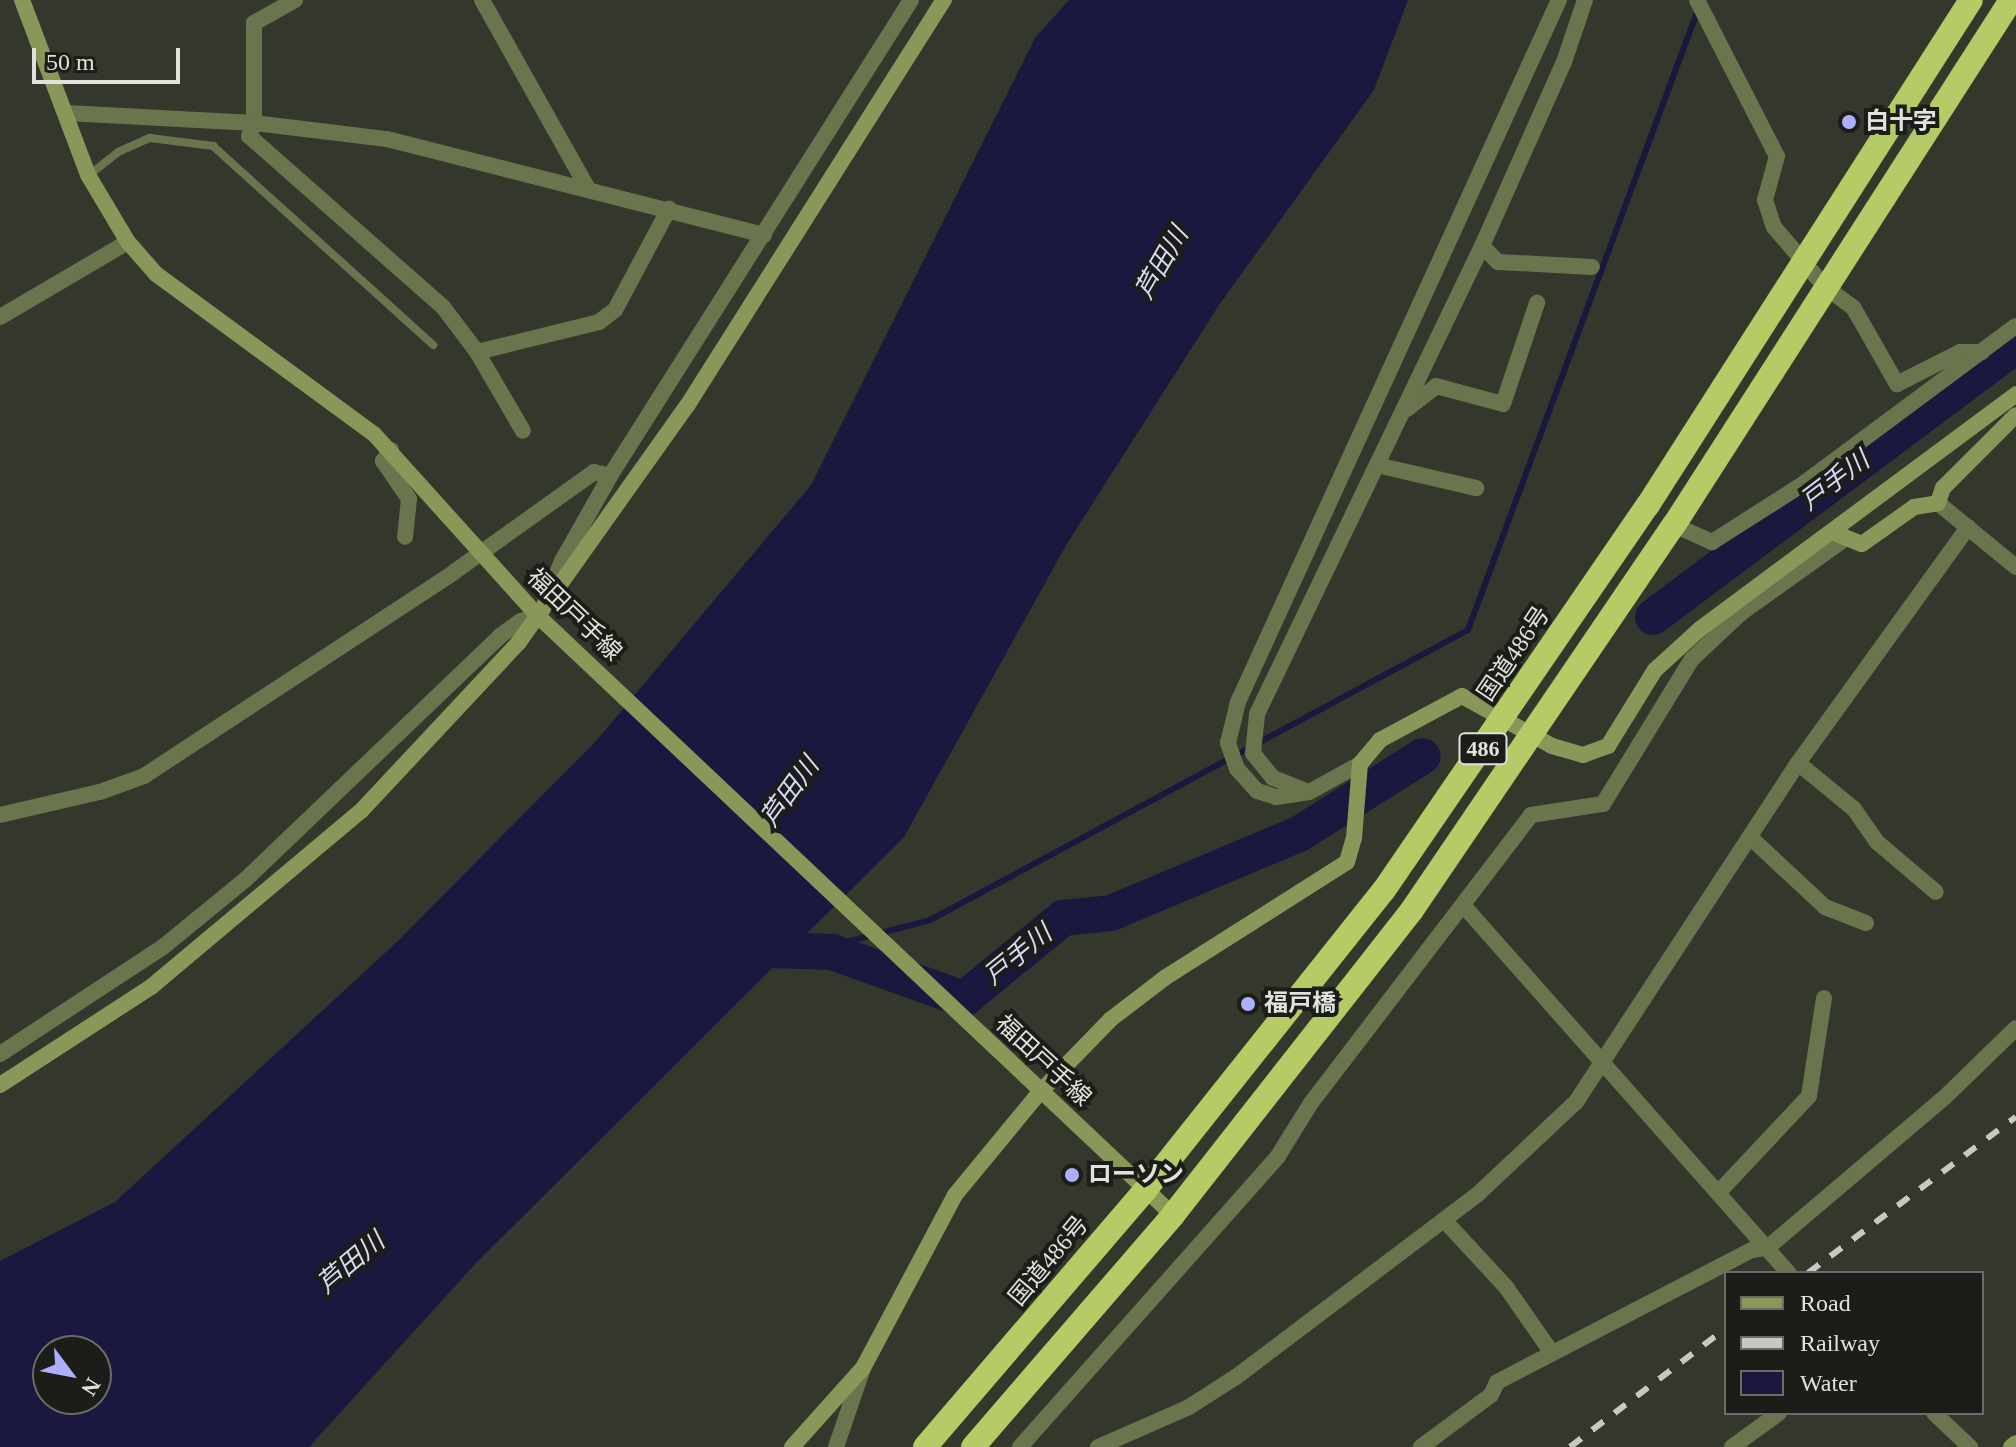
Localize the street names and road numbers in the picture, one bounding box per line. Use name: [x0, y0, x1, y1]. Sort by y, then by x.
street label: 福田戸手線: [521, 563, 627, 667]
street label: 国道486号: [1472, 601, 1556, 707]
road number: 486: [1457, 731, 1509, 767]
street label: 福田戸手線: [989, 1010, 1097, 1112]
street label: 国道486号: [1003, 1210, 1095, 1312]

